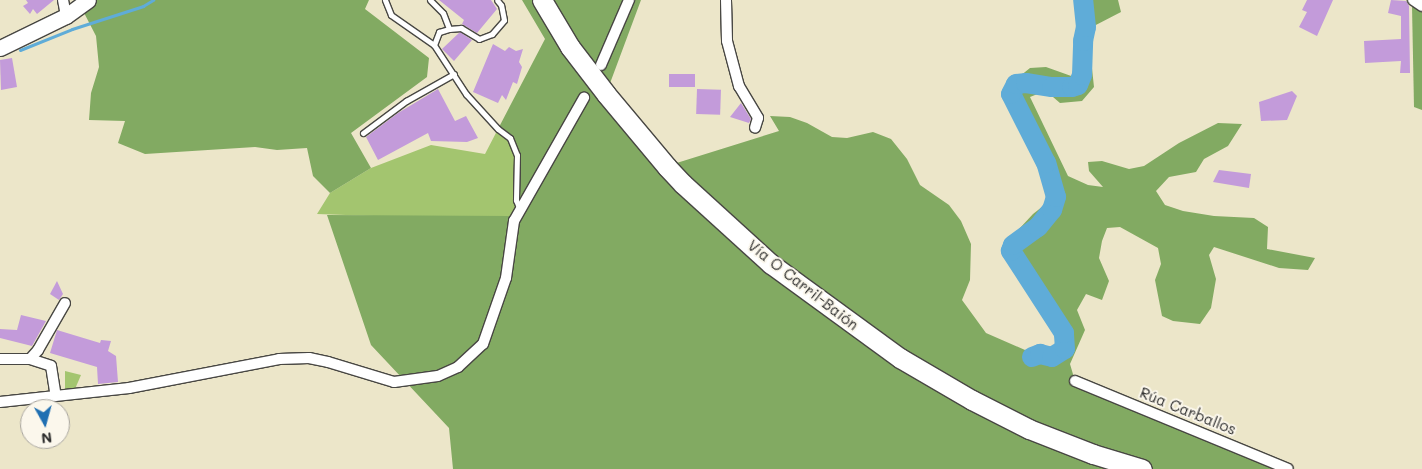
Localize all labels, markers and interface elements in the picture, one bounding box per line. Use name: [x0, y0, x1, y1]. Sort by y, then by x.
street label: Vía O Carril-Baión: [744, 236, 862, 334]
street label: Rúa Carballos: [1137, 384, 1239, 438]
north arrow: [20, 399, 70, 449]
text: N: [40, 428, 53, 448]

